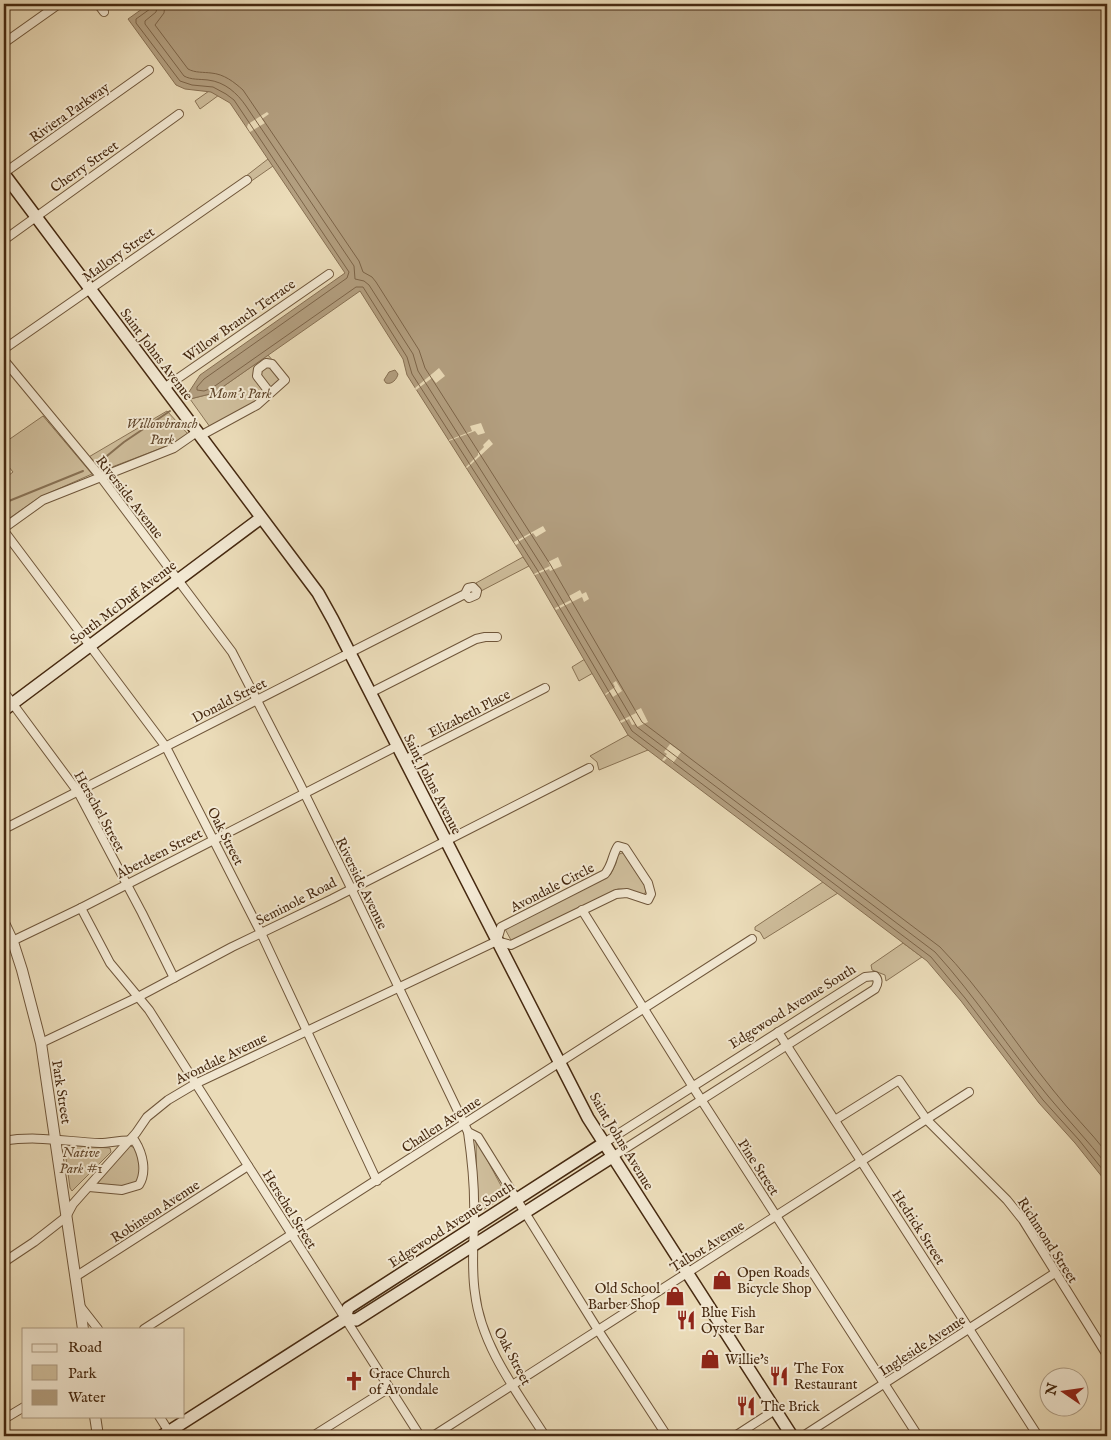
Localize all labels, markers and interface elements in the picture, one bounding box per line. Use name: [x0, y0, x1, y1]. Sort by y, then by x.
street label: Riviera Parkway: [26, 79, 113, 147]
street label: Cherry Street: [47, 137, 122, 197]
street label: Mallory Street: [79, 223, 158, 286]
street label: Willow Branch Terrace: [180, 275, 300, 366]
street label: Saint Johns Avenue: [116, 305, 197, 405]
park label: Mom's Park: [208, 385, 272, 403]
park label: Willowbranch Park: [126, 415, 198, 449]
street label: Riverside Avenue: [91, 453, 168, 543]
street label: South McDuff Avenue: [67, 556, 181, 649]
street label: Donald Street: [189, 674, 270, 727]
street label: Elizabeth Place: [426, 685, 514, 742]
street label: Saint Johns Avenue: [399, 731, 466, 838]
street label: Herschel Street: [69, 768, 129, 855]
street label: Oak Street: [203, 804, 248, 869]
street label: Aberdeen Street: [113, 824, 206, 884]
street label: Riverside Avenue: [331, 834, 391, 933]
street label: Avondale Circle: [506, 859, 598, 917]
street label: Seminole Road: [253, 874, 340, 930]
street label: Edgewood Avenue South: [726, 960, 860, 1053]
street label: Avondale Avenue: [172, 1029, 271, 1089]
street label: Park Street: [47, 1059, 75, 1126]
street label: Saint Johns Avenue: [585, 1089, 658, 1194]
street label: Challen Avenue: [399, 1092, 485, 1157]
street label: Pine Street: [733, 1136, 783, 1199]
park label: Native Park #1: [59, 1144, 103, 1178]
street label: Herschel Street: [258, 1167, 321, 1253]
street label: Robinson Avenue: [108, 1176, 204, 1247]
street label: Edgewood Avenue South: [385, 1177, 518, 1272]
street label: Hedrick Street: [887, 1187, 949, 1269]
street label: Richmond Street: [1013, 1194, 1082, 1287]
street label: Talbot Avenue: [667, 1216, 749, 1277]
place label: Open Roads Bicycle Shop: [737, 1264, 812, 1298]
shop icon: Open Roads Bicycle Shop: [711, 1269, 733, 1291]
place label: Old School Barber Shop: [588, 1280, 660, 1314]
shop icon: Old School Barber Shop: [664, 1285, 686, 1307]
place label: Blue Fish Oyster Bar: [701, 1304, 764, 1338]
restaurant icon: Blue Fish Oyster Bar: [675, 1309, 697, 1331]
street label: Ingleside Avenue: [876, 1311, 970, 1381]
street label: Oak Street: [489, 1324, 535, 1389]
legend: [22, 1328, 185, 1418]
text: Road: [68, 1338, 103, 1357]
shop icon: Willie's: [699, 1348, 721, 1370]
place label: Willie's: [725, 1351, 769, 1369]
place label: The Fox Restaurant: [794, 1360, 858, 1394]
text: Park: [68, 1364, 98, 1383]
place label: Grace Church of Avondale: [369, 1365, 451, 1399]
restaurant icon: The Fox Restaurant: [768, 1365, 790, 1387]
north arrow: [1038, 1368, 1088, 1418]
church icon: Grace Church of Avondale: [343, 1370, 365, 1392]
text: N: [1042, 1381, 1062, 1398]
text: Water: [68, 1388, 106, 1407]
restaurant icon: The Brick: [735, 1395, 757, 1417]
place label: The Brick: [761, 1398, 820, 1416]

